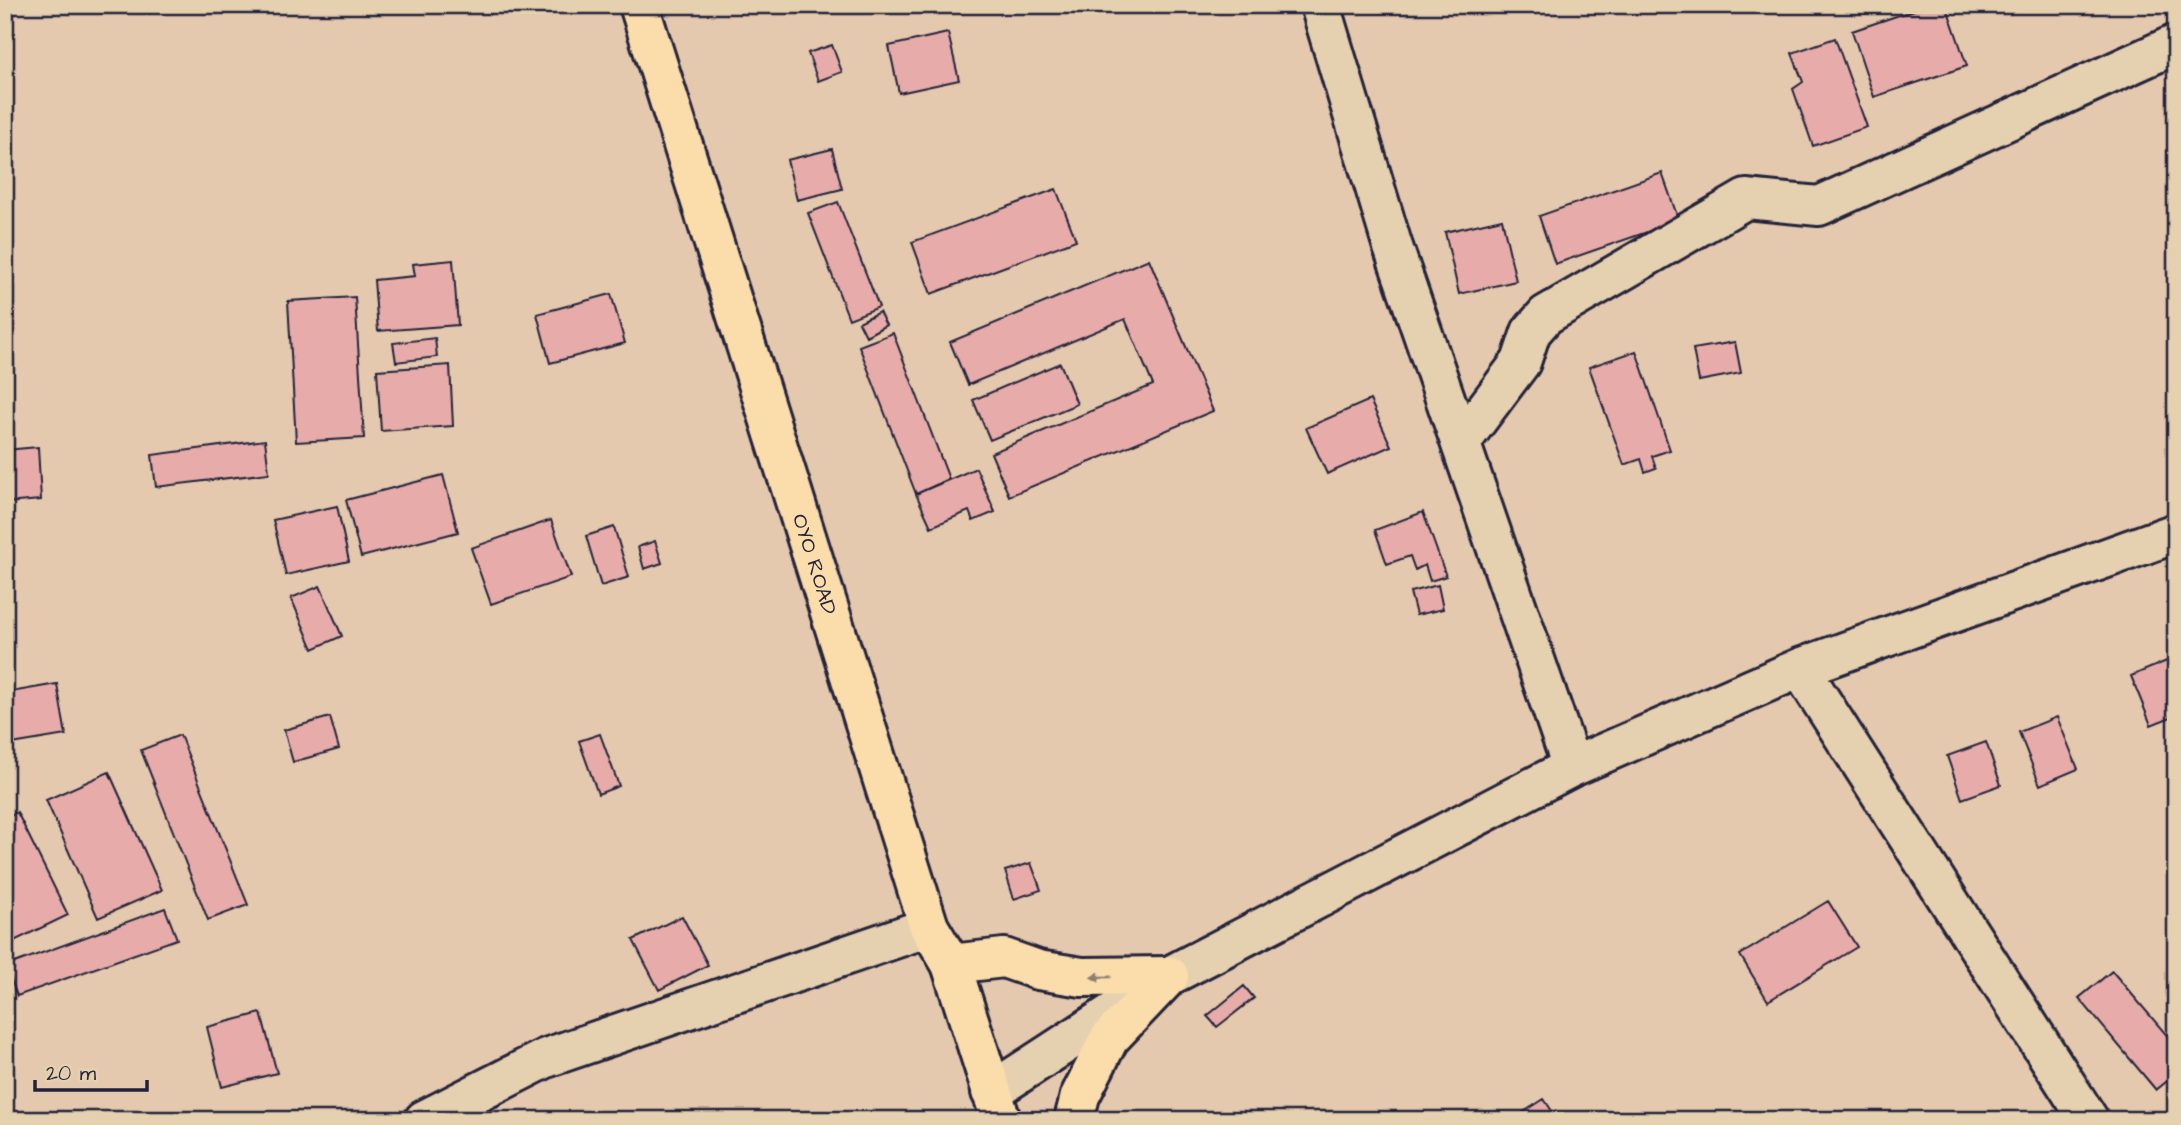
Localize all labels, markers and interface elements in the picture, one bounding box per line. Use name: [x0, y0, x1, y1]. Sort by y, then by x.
street label: OYO ROAD: [785, 510, 844, 618]
one-way arrow: [1089, 971, 1111, 983]
scale bar: [35, 1048, 147, 1092]
text: 20 m: [46, 1059, 97, 1088]

